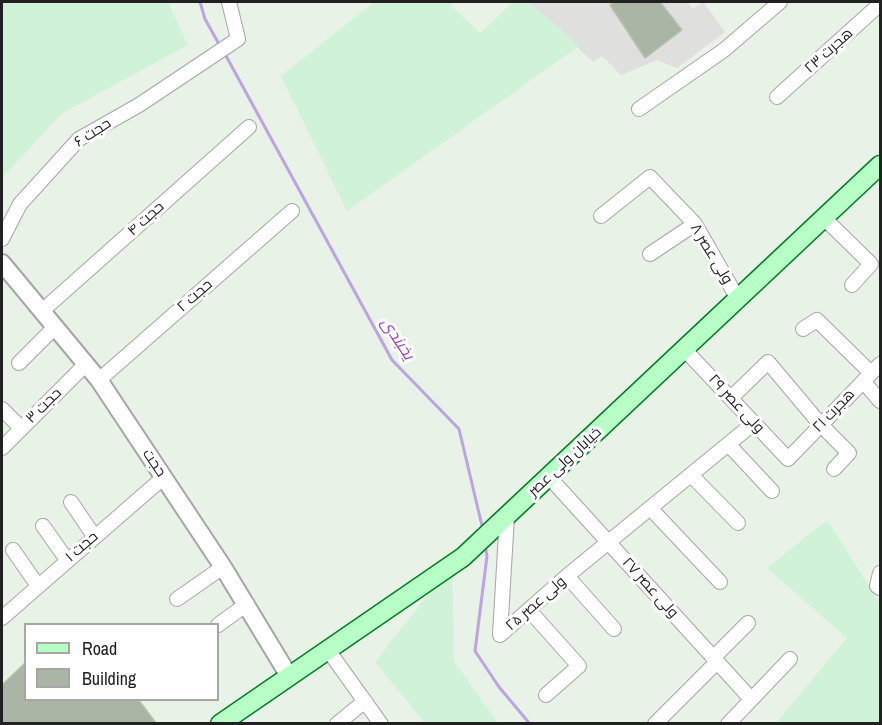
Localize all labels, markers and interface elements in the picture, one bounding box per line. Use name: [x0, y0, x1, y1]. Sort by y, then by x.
street label: هجرت ۲۳: [801, 25, 857, 77]
street label: حجت ۶: [71, 115, 115, 151]
street label: حجت ۴: [124, 198, 168, 240]
street label: ولی عصر ۸: [686, 220, 736, 288]
street label: حجت ۲: [174, 276, 216, 316]
water label: یخبندی: [376, 314, 418, 364]
street label: ولی عصر ۲۹: [704, 371, 768, 437]
street label: حجت ۳: [22, 384, 66, 428]
street label: هجرت ۲۱: [809, 386, 859, 436]
street label: خیابان ولی عصر: [525, 423, 605, 501]
street label: حجت: [138, 446, 170, 480]
street label: حجت ۱: [62, 528, 102, 566]
street label: ولی عصر ۲۷: [618, 554, 682, 622]
street label: ولی عصر ۲۵: [502, 573, 570, 635]
legend: [24, 623, 219, 701]
text: Road: [82, 636, 117, 661]
text: Building: [82, 666, 136, 691]

